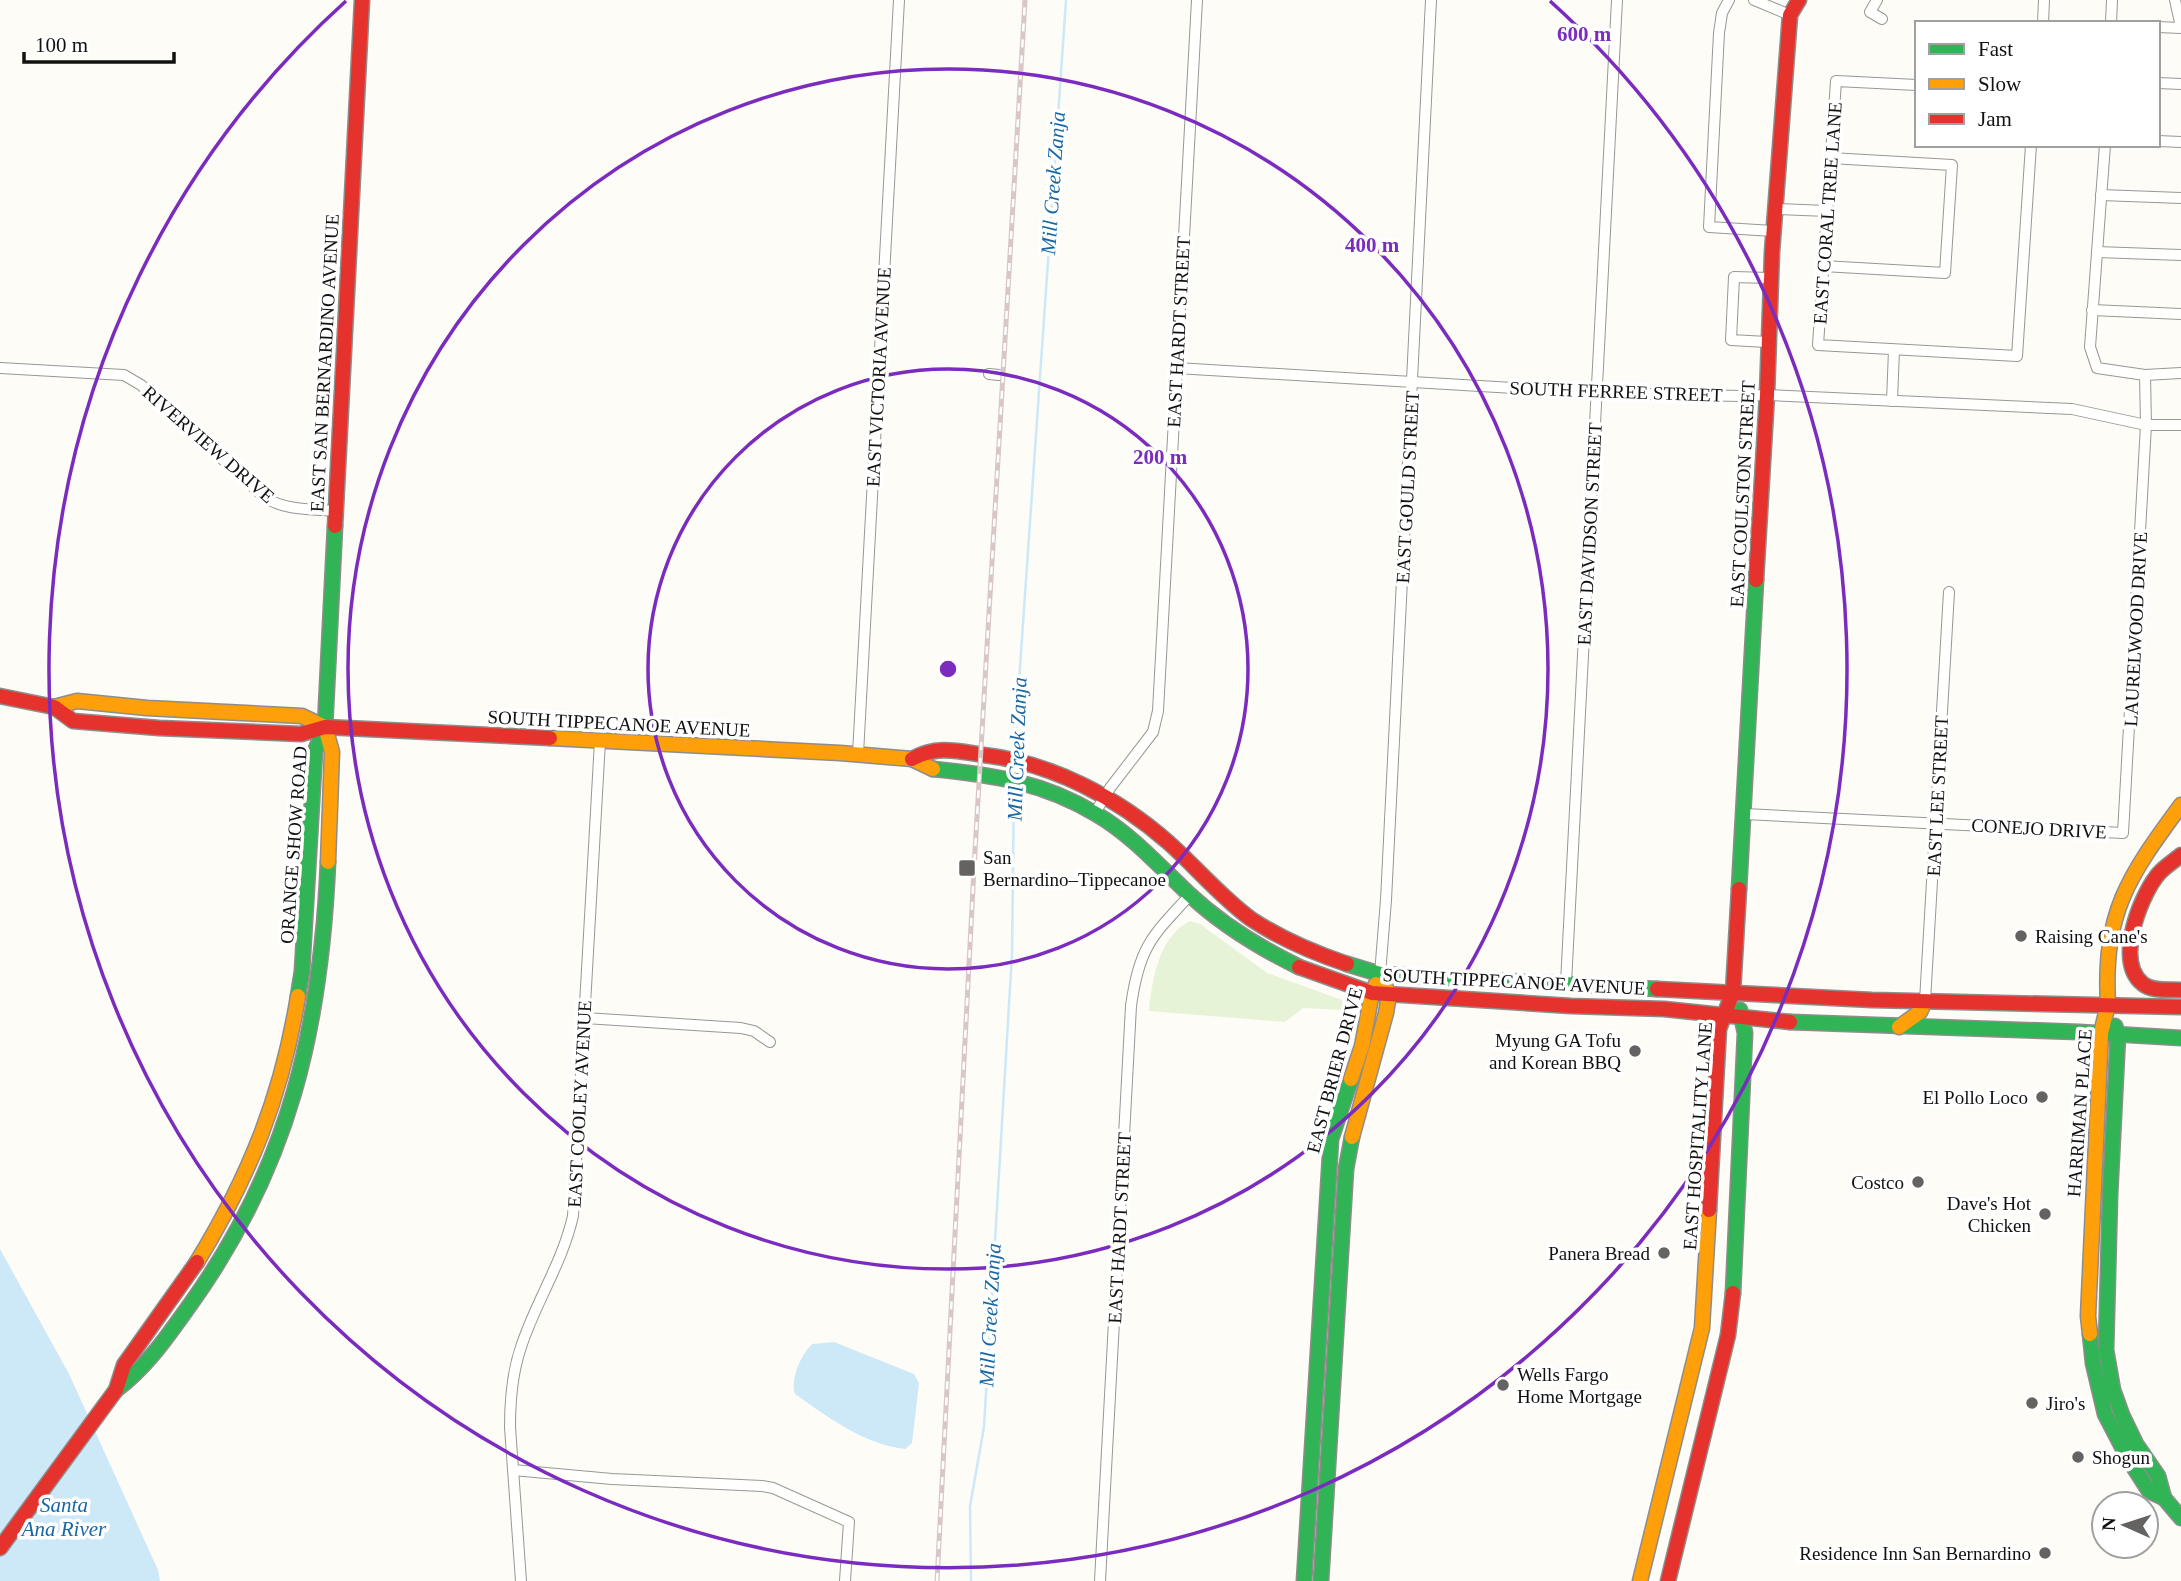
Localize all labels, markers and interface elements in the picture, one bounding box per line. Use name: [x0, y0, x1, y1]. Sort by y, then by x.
scale bar: [24, 21, 175, 65]
legend: [1915, 21, 2160, 147]
text: 600 m: [1557, 22, 1612, 46]
text: 100 m: [35, 33, 88, 57]
text: Fast: [1978, 37, 2013, 61]
text: Slow: [1978, 72, 2022, 96]
street label: EAST CORAL TREE LANE: [1809, 101, 1846, 325]
text: Jam: [1978, 107, 2012, 131]
water label: Mill Creek Zanja: [1036, 110, 1070, 257]
street label: EAST SAN BERNARDINO AVENUE: [306, 213, 343, 513]
text: 400 m: [1345, 233, 1400, 257]
street label: EAST HARDT STREET: [1163, 236, 1194, 428]
street label: EAST VICTORIA AVENUE: [862, 266, 895, 488]
street label: SOUTH FERREE STREET: [1509, 377, 1723, 406]
street label: EAST COULSTON STREET: [1726, 380, 1759, 608]
street label: RIVERVIEW DRIVE: [139, 381, 279, 507]
street label: EAST GOULD STREET: [1392, 390, 1423, 584]
street label: EAST DAVIDSON STREET: [1573, 422, 1606, 646]
text: 200 m: [1133, 445, 1188, 469]
street label: LAURELWOOD DRIVE: [2120, 531, 2151, 727]
centre of rings: [936, 657, 960, 681]
water label: Mill Creek Zanja: [1002, 677, 1032, 822]
street label: SOUTH TIPPECANOE AVENUE: [487, 706, 751, 741]
street label: EAST LEE STREET: [1923, 715, 1952, 877]
street label: ORANGE SHOW ROAD: [276, 745, 311, 945]
street label: CONEJO DRIVE: [1971, 814, 2107, 843]
place label: San Bernardino–Tippecanoe: [983, 847, 1166, 890]
marker: San Bernardino–Tippecanoe: [957, 858, 977, 878]
place label: Raising Cane's: [2035, 926, 2148, 947]
marker: Raising Cane's: [2013, 928, 2029, 944]
street label: SOUTH TIPPECANOE AVENUE: [1382, 964, 1646, 999]
street label: EAST BRIER DRIVE: [1302, 985, 1367, 1155]
street label: EAST COOLEY AVENUE: [564, 1000, 595, 1208]
street label: EAST HOSPITALITY LANE: [1679, 1021, 1716, 1251]
street label: HARRIMAN PLACE: [2063, 1028, 2096, 1198]
place label: Myung GA Tofu and Korean BBQ: [1489, 1030, 1621, 1073]
marker: Myung GA Tofu and Korean BBQ: [1627, 1043, 1643, 1059]
place label: El Pollo Loco: [1922, 1087, 2028, 1108]
marker: El Pollo Loco: [2034, 1089, 2050, 1105]
street label: EAST HARDT STREET: [1104, 1132, 1135, 1324]
place label: Costco: [1851, 1172, 1904, 1193]
marker: Costco: [1910, 1174, 1926, 1190]
place label: Dave's Hot Chicken: [1947, 1193, 2032, 1236]
marker: Dave's Hot Chicken: [2037, 1206, 2053, 1222]
water label: Mill Creek Zanja: [974, 1243, 1006, 1388]
place label: Panera Bread: [1548, 1243, 1650, 1264]
marker: Panera Bread: [1656, 1245, 1672, 1261]
place label: Wells Fargo Home Mortgage: [1517, 1364, 1642, 1407]
marker: Wells Fargo Home Mortgage: [1495, 1377, 1511, 1393]
place label: Jiro's: [2046, 1393, 2085, 1414]
marker: Jiro's: [2024, 1395, 2040, 1411]
place label: Shogun: [2092, 1447, 2151, 1468]
marker: Shogun: [2070, 1449, 2086, 1465]
north arrow: [2090, 1490, 2160, 1560]
water label: Santa Ana River: [20, 1493, 107, 1541]
text: N: [2098, 1516, 2119, 1532]
place label: Residence Inn San Bernardino: [1799, 1543, 2031, 1564]
marker: Residence Inn San Bernardino: [2037, 1545, 2053, 1561]

